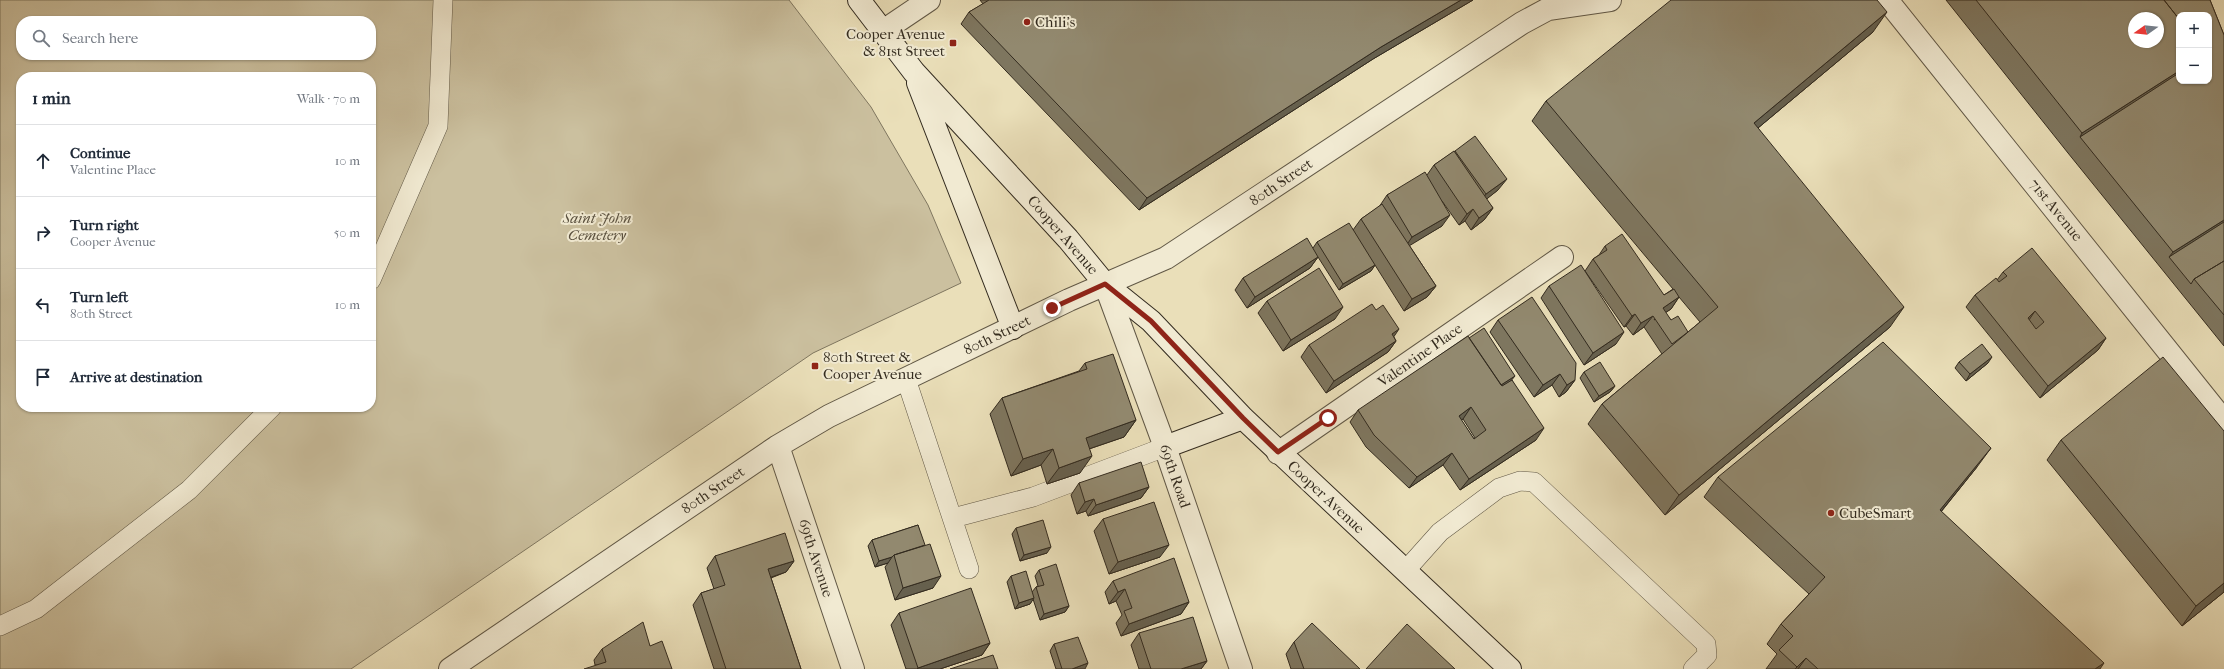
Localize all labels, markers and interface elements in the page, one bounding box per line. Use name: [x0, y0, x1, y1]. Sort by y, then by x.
north arrow: [2128, 12, 2164, 48]
map controls: [2176, 12, 2212, 84]
button: +: [2176, 12, 2212, 48]
place label: Chili's: [1035, 13, 1076, 31]
search box: [16, 16, 376, 60]
marker: Chili's: [1022, 17, 1032, 27]
place label: Cooper Avenue & 81st Street: [846, 25, 946, 60]
icon: search: [30, 27, 52, 49]
text: Search here: [62, 29, 138, 47]
marker: Cooper Avenue & 81st Street: [948, 38, 958, 48]
button: −: [2176, 48, 2212, 84]
text: 1 min: [32, 88, 71, 108]
text: Walk · 70 m: [297, 91, 360, 106]
text: Continue: [70, 144, 130, 162]
icon: ahead: [32, 150, 54, 172]
text: 10 m: [335, 153, 360, 168]
street label: 80th Street: [1246, 154, 1317, 210]
text: Valentine Place: [70, 162, 156, 177]
street label: 71st Avenue: [2025, 175, 2087, 245]
street label: Cooper Avenue: [1024, 192, 1103, 279]
park label: Saint John Cemetery: [562, 209, 631, 244]
text: Turn right: [70, 216, 139, 234]
icon: right: [32, 222, 54, 244]
text: 50 m: [334, 225, 360, 240]
text: Cooper Avenue: [70, 234, 156, 249]
text: Turn left: [70, 288, 128, 306]
icon: left: [32, 294, 54, 316]
text: 10 m: [335, 297, 360, 312]
route end: [1043, 299, 1061, 317]
text: 80th Street: [70, 306, 133, 321]
street label: 80th Street: [961, 311, 1034, 359]
street label: Valentine Place: [1373, 319, 1466, 391]
place label: 80th Street & Cooper Avenue: [823, 348, 922, 383]
marker: 80th Street & Cooper Avenue: [810, 361, 820, 371]
icon: arrive: [32, 366, 54, 388]
text: Arrive at destination: [70, 368, 202, 386]
route start: [1319, 409, 1337, 427]
street label: 69th Road: [1156, 442, 1195, 511]
street label: Cooper Avenue: [1284, 457, 1369, 538]
street label: 80th Street: [678, 462, 749, 518]
place label: CubeSmart: [1839, 504, 1912, 522]
marker: CubeSmart: [1826, 508, 1836, 518]
street label: 69th Avenue: [795, 517, 837, 600]

